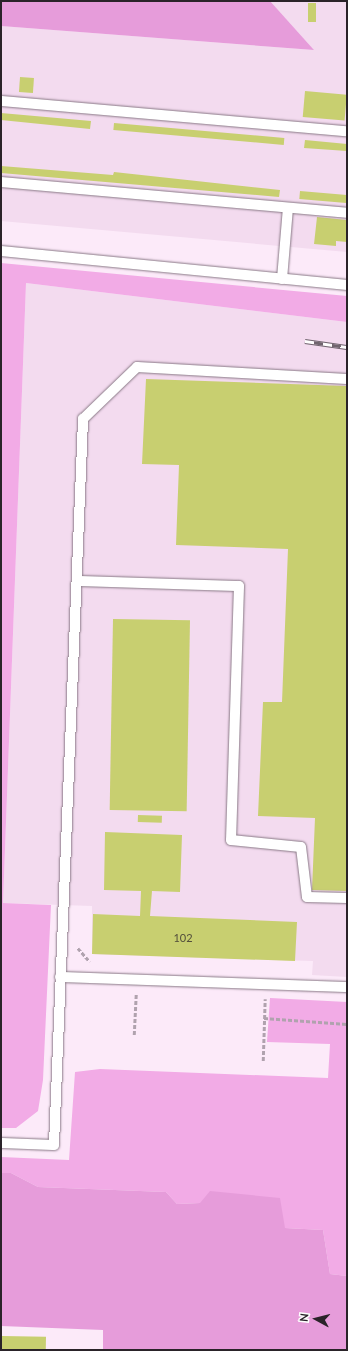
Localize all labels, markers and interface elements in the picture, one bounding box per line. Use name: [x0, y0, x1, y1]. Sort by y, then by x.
house number: 102: [173, 931, 193, 945]
north arrow: [296, 1299, 336, 1339]
text: N: [297, 1312, 311, 1322]

